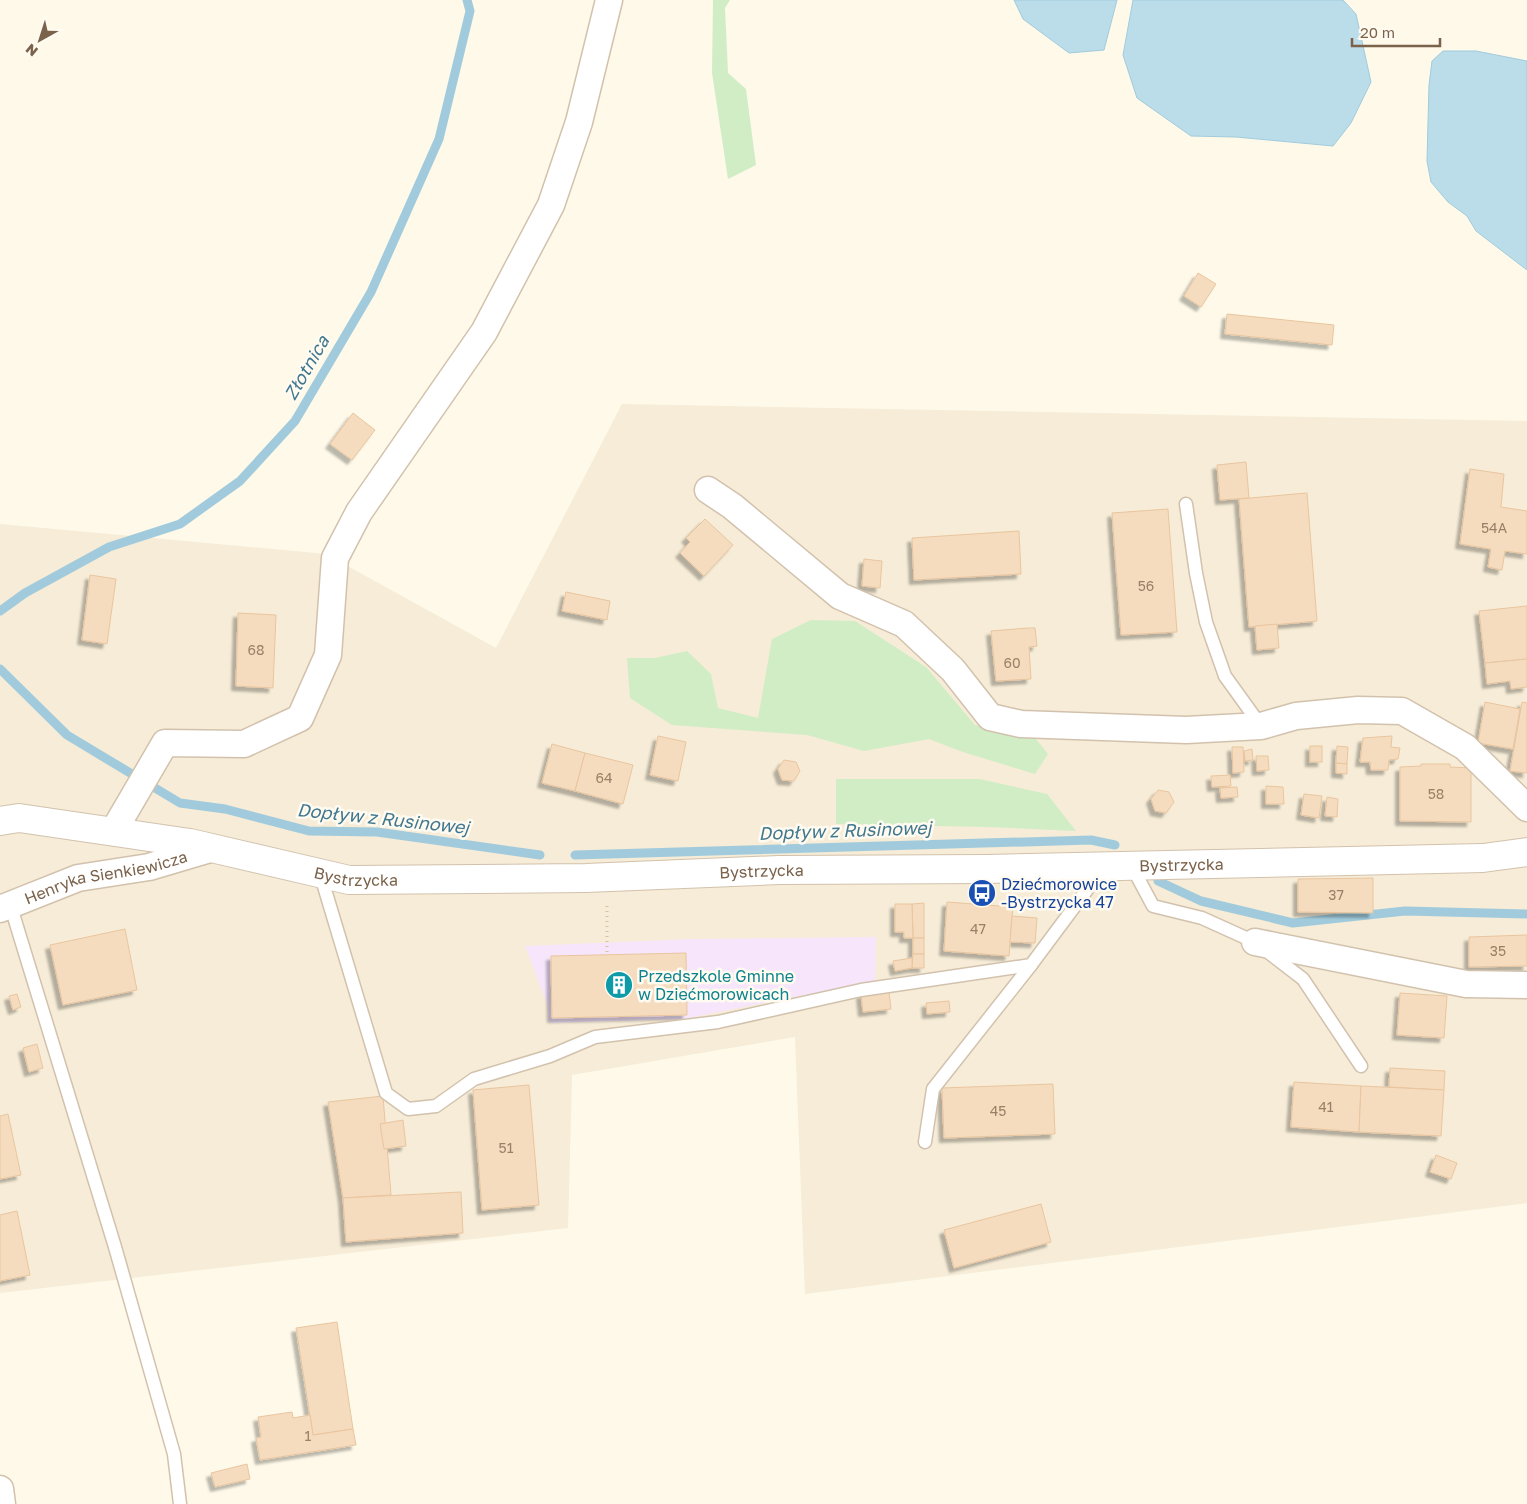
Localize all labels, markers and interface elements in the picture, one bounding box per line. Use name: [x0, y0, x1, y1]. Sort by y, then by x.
north arrow: [15, 15, 65, 65]
scale bar: [1352, 15, 1440, 47]
text: 20 m: [1360, 23, 1395, 41]
text: N: [22, 41, 41, 60]
water label: Złotnica: [279, 331, 334, 404]
house number: 54A: [1481, 519, 1508, 536]
house number: 56: [1138, 577, 1154, 594]
house number: 68: [247, 641, 265, 658]
house number: 60: [1003, 654, 1021, 671]
house number: 64: [595, 769, 613, 786]
house number: 58: [1428, 785, 1444, 802]
water label: Dopływ z Rusinowej: [296, 798, 472, 838]
water label: Dopływ z Rusinowej: [758, 816, 934, 844]
street label: Henryka Sienkiewicza: [21, 846, 190, 908]
street label: Bystrzycka: [1139, 854, 1224, 876]
street label: Bystrzycka: [719, 860, 804, 882]
street label: Bystrzycka: [312, 862, 398, 890]
place label: Dziećmorowice -Bystrzycka 47: [1001, 874, 1117, 912]
bus stop icon: Dziećmorowice -Bystrzycka 47: [967, 878, 997, 908]
house number: 37: [1328, 886, 1344, 903]
house number: 47: [970, 920, 986, 937]
house number: 35: [1490, 942, 1506, 959]
place label: Przedszkole Gminne w Dziećmorowicach: [638, 966, 794, 1004]
building icon: Przedszkole Gminne w Dziećmorowicach: [604, 970, 634, 1000]
house number: 41: [1318, 1098, 1334, 1115]
house number: 45: [990, 1102, 1006, 1119]
house number: 51: [499, 1139, 514, 1156]
house number: 1: [305, 1427, 312, 1444]

